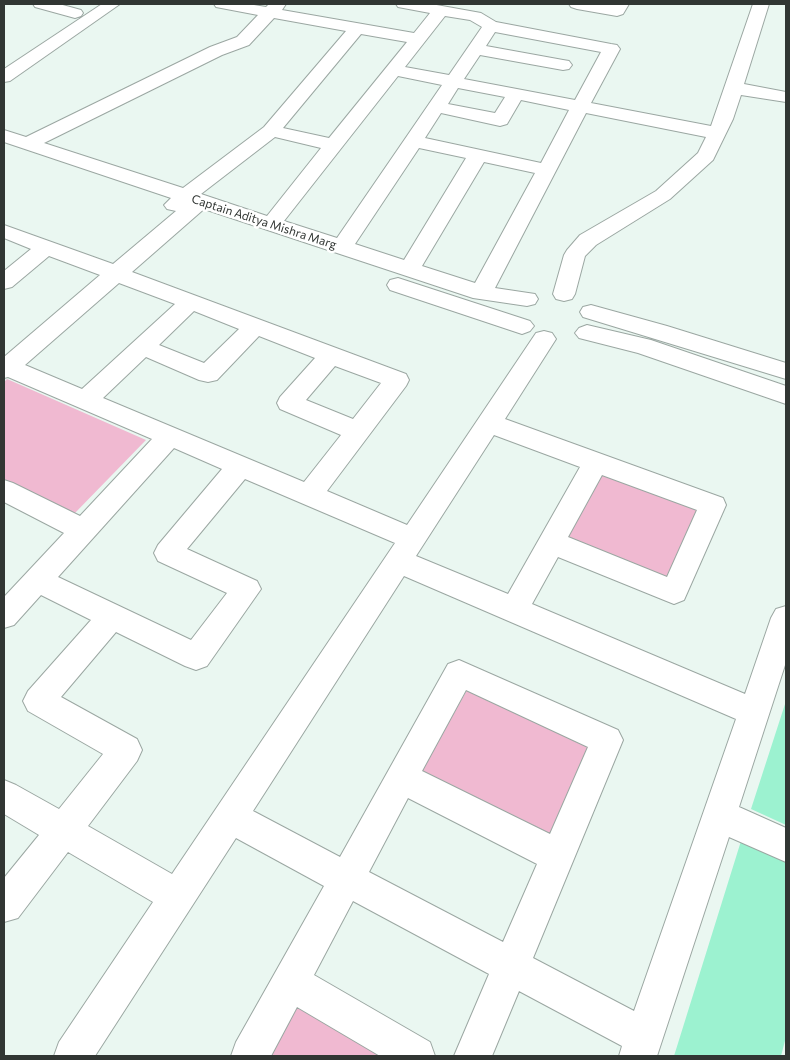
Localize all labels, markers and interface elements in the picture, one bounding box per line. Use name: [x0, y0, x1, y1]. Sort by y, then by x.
street label: Captain Aditya Mishra Marg: [190, 192, 338, 252]

